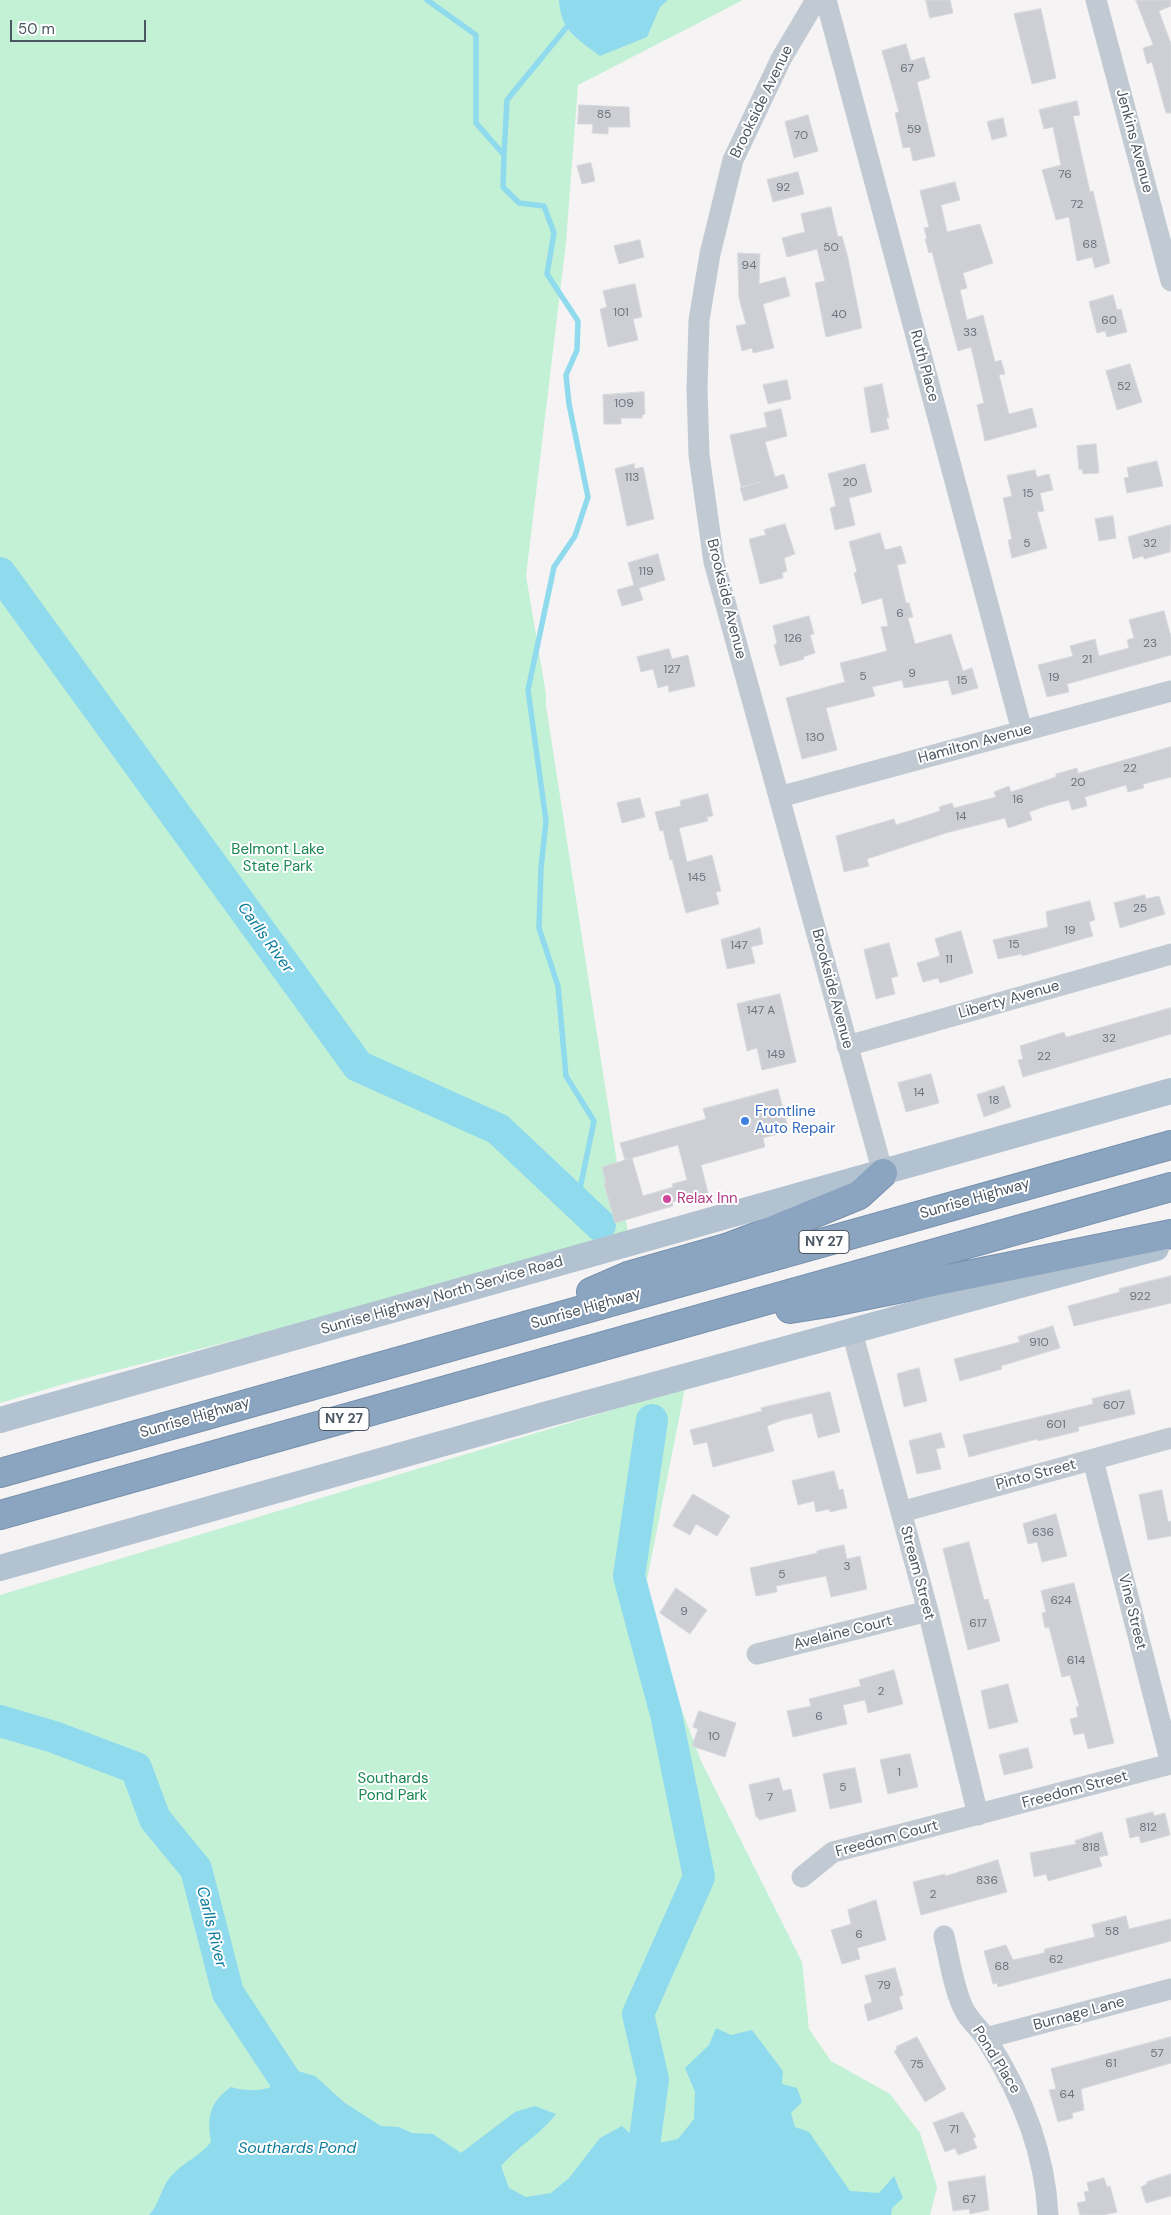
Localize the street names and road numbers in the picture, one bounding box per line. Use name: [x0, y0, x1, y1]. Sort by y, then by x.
street label: Brookside Avenue: [727, 43, 797, 161]
street label: Jenkins Avenue: [1111, 87, 1157, 195]
street label: Ruth Place: [906, 328, 942, 404]
street label: Brookside Avenue: [702, 537, 750, 661]
street label: Hamilton Avenue: [916, 720, 1034, 768]
street label: Brookside Avenue: [807, 927, 857, 1051]
street label: Liberty Avenue: [956, 977, 1062, 1023]
street label: Sunrise Highway: [918, 1175, 1032, 1223]
road number: NY 27: [799, 1230, 849, 1254]
street label: Sunrise Highway North Service Road: [319, 1253, 565, 1339]
street label: Sunrise Highway: [529, 1285, 643, 1333]
street label: Sunrise Highway: [138, 1394, 252, 1442]
road number: NY 27: [319, 1408, 369, 1430]
street label: Pinto Street: [994, 1456, 1078, 1494]
street label: Stream Street: [896, 1524, 938, 1622]
street label: Vine Street: [1114, 1572, 1150, 1652]
street label: Avelaine Court: [792, 1612, 894, 1654]
street label: Freedom Street: [1020, 1767, 1130, 1813]
street label: Freedom Court: [834, 1817, 940, 1861]
street label: Burnage Lane: [1031, 1993, 1127, 2035]
street label: Pond Place: [968, 2023, 1024, 2097]

